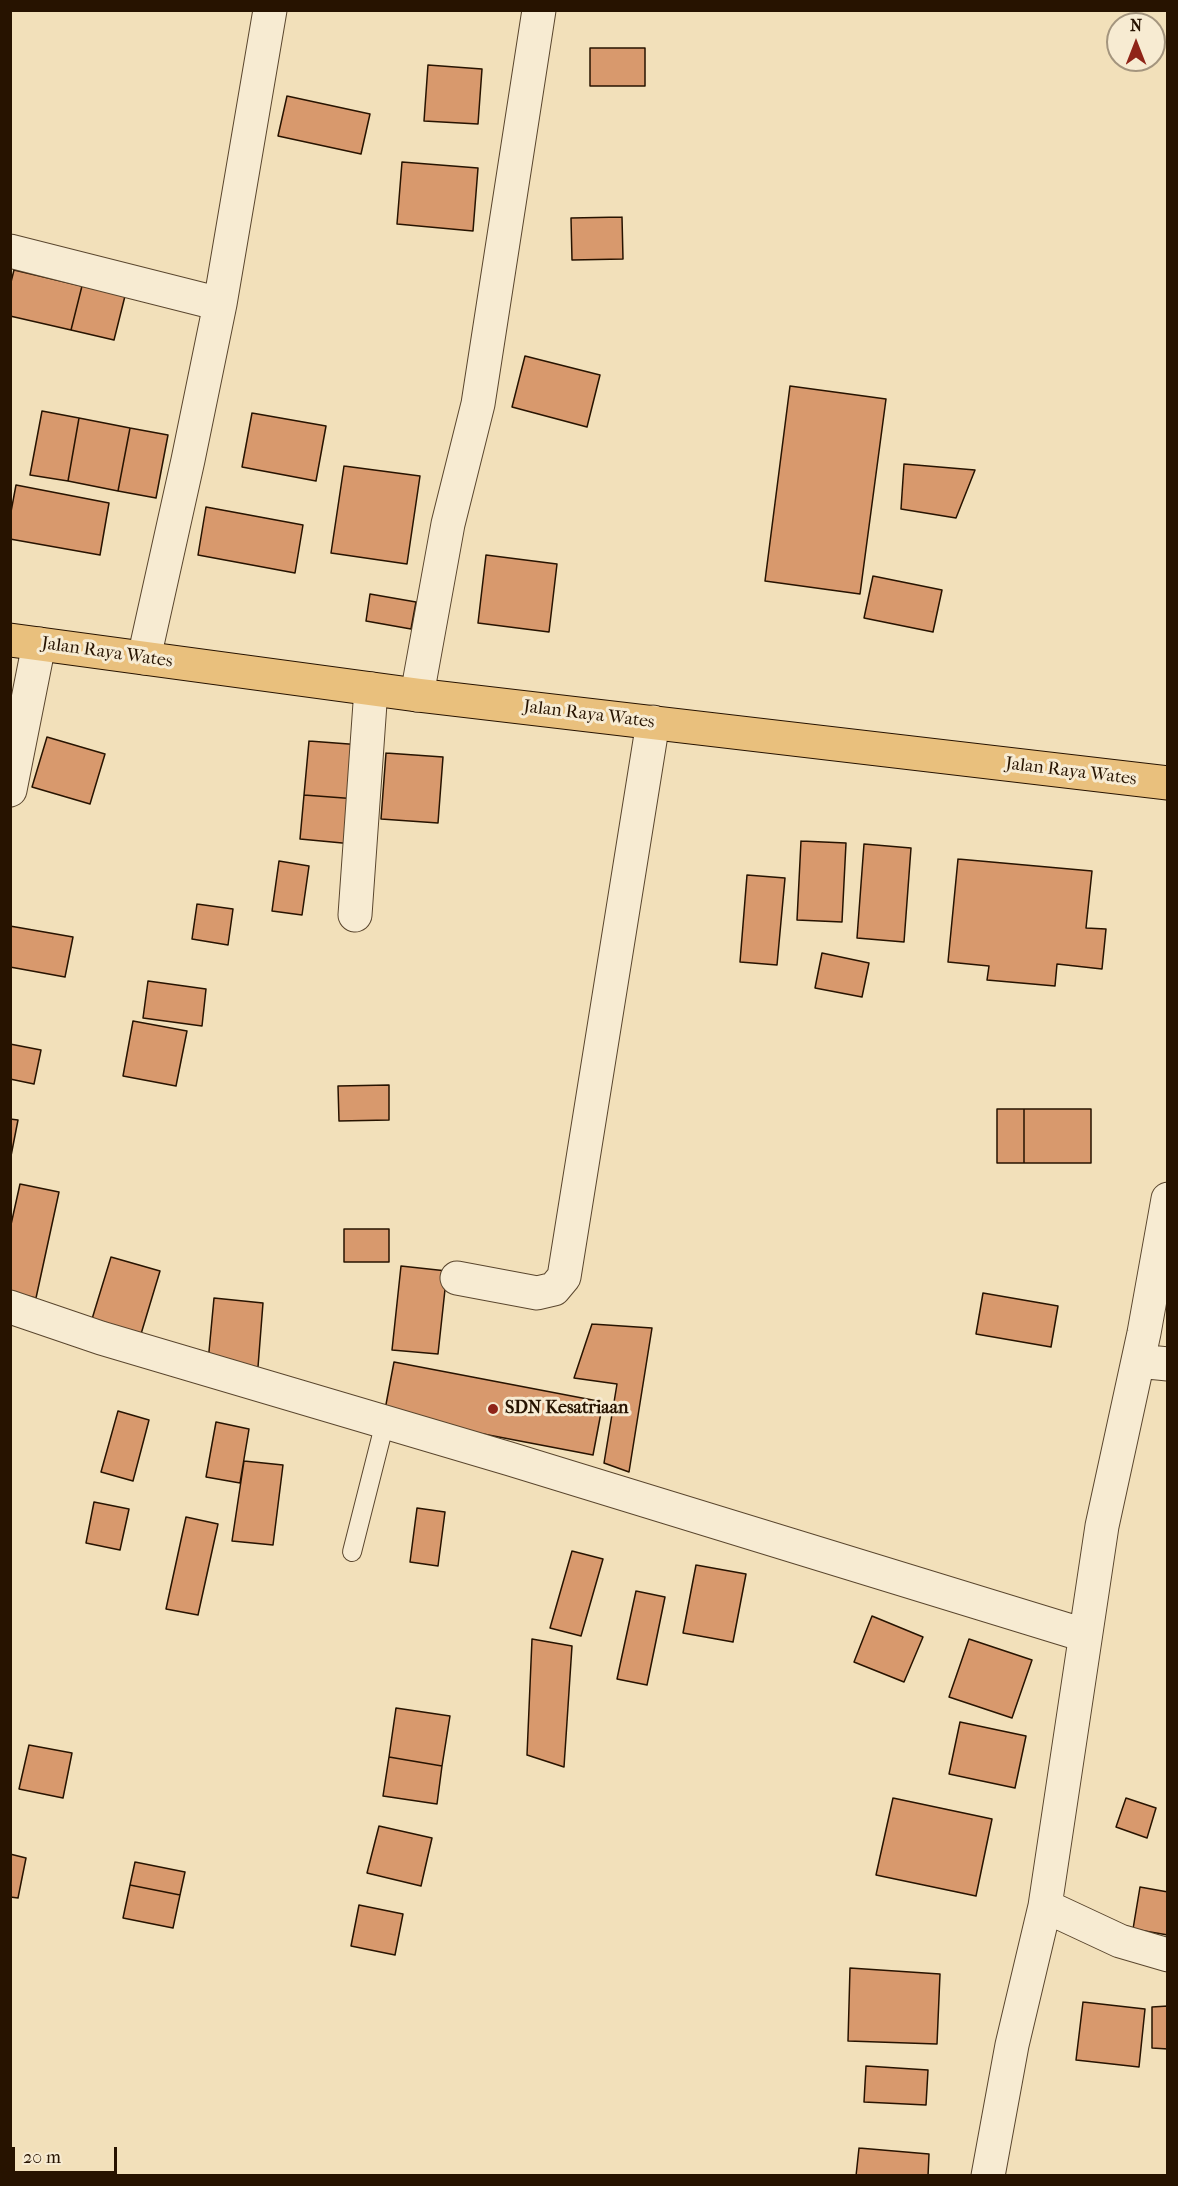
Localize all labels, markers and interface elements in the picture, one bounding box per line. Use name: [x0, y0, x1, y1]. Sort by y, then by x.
north arrow: [1106, 12, 1166, 72]
text: N: [1130, 16, 1142, 35]
street label: Jalan Raya Wates: [40, 633, 174, 673]
street label: Jalan Raya Wates: [522, 696, 656, 734]
street label: Jalan Raya Wates: [1004, 753, 1138, 791]
place label: SDN Kesatriaan: [505, 1398, 628, 1420]
marker: SDN Kesatriaan: [486, 1402, 500, 1416]
scale bar: [15, 2135, 120, 2173]
text: 20 m: [23, 2147, 61, 2168]

